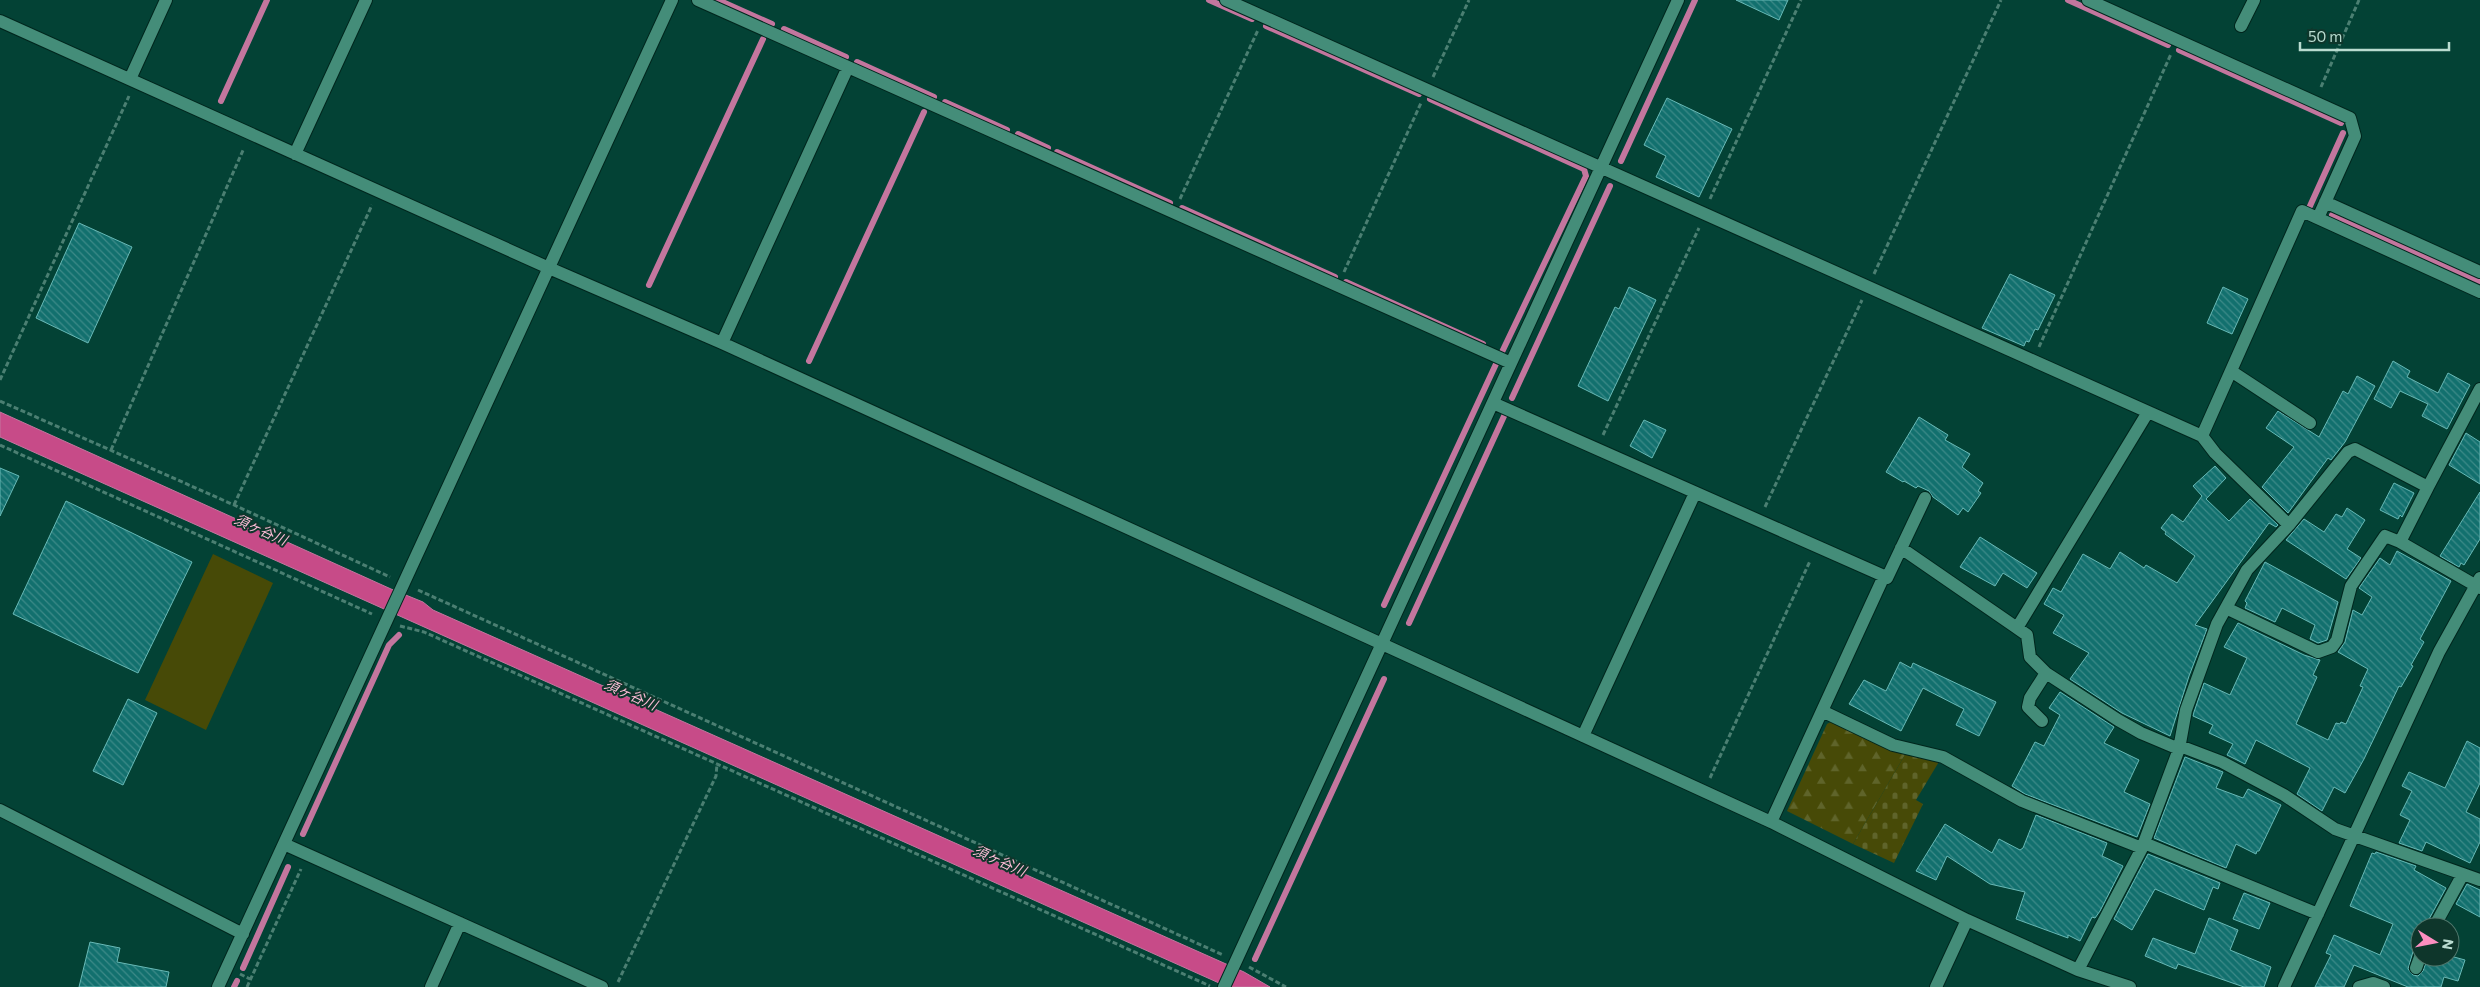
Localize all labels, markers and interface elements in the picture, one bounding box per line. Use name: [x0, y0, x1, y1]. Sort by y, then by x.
scale bar: [2300, 20, 2449, 52]
text: 50 m: [2308, 27, 2342, 45]
water label: 須ヶ谷川: [232, 510, 292, 549]
water label: 須ヶ谷川: [602, 675, 662, 714]
water label: 須ヶ谷川: [971, 841, 1031, 880]
north arrow: [2410, 917, 2460, 967]
text: N: [2439, 938, 2458, 951]

